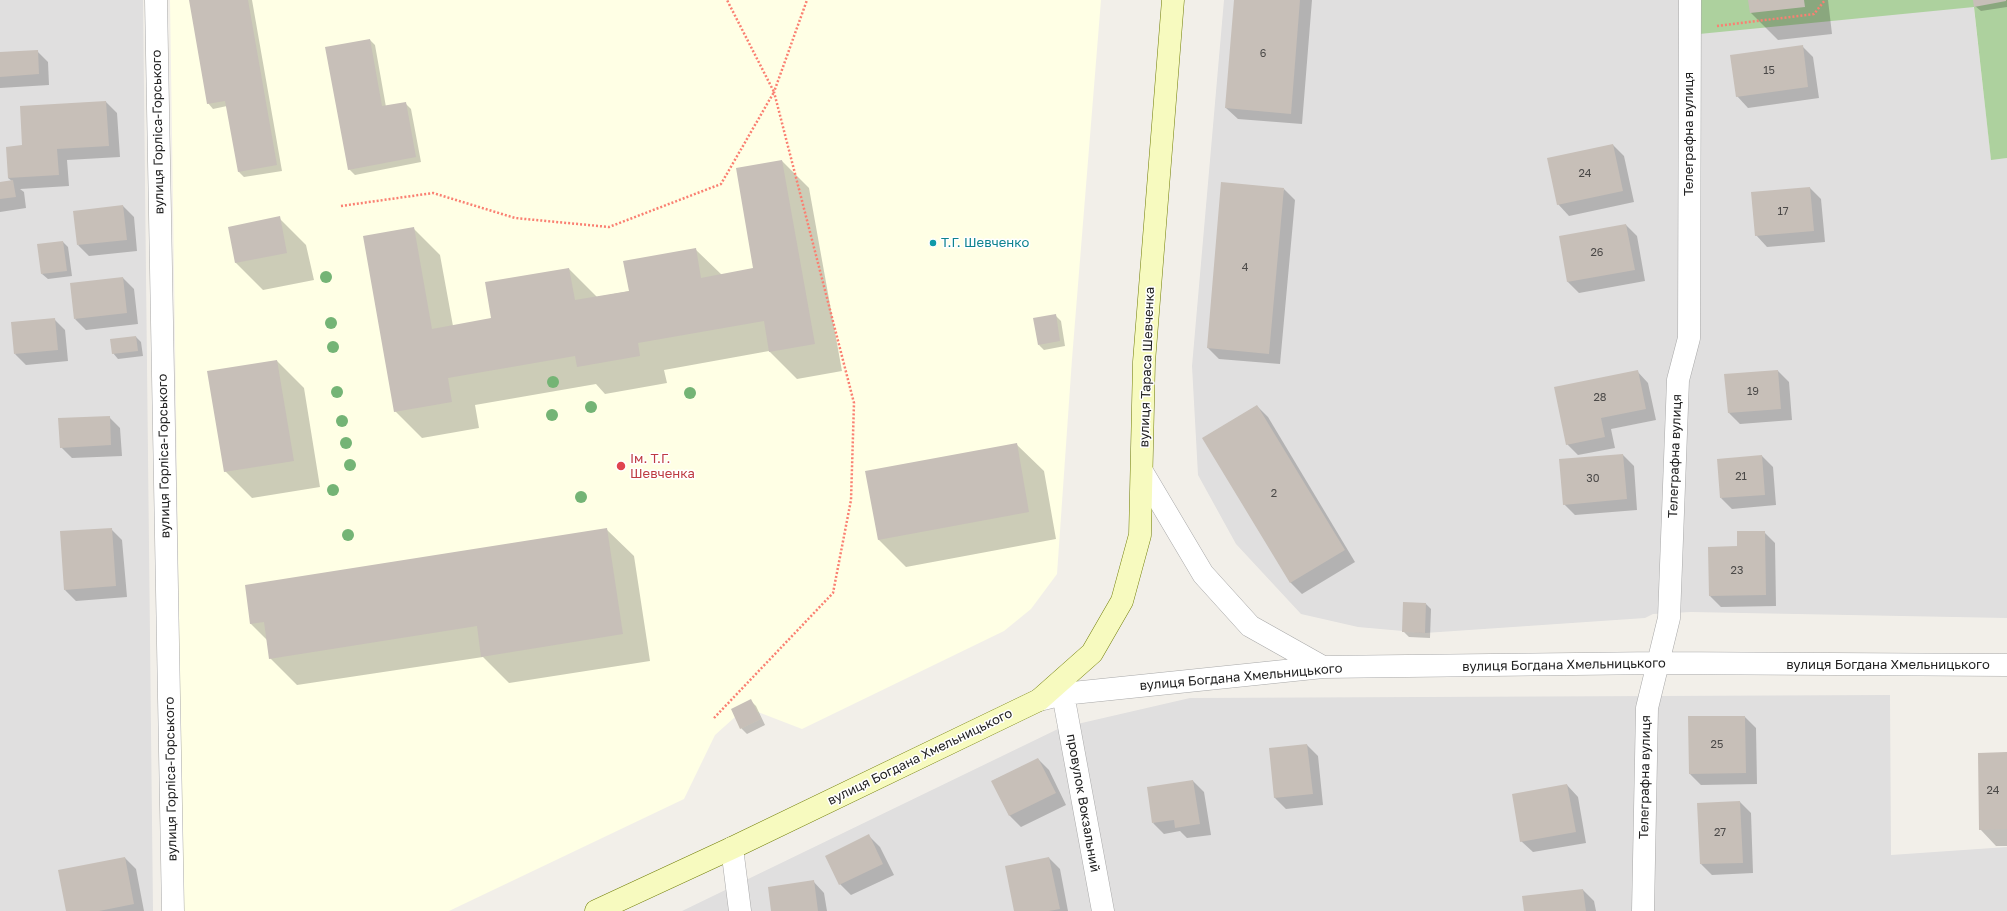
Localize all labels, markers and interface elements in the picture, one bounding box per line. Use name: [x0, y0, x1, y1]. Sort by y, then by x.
house number: 6: [1260, 47, 1266, 61]
street label: вулиця Горліса-Горського: [149, 50, 167, 214]
house number: 15: [1763, 64, 1775, 78]
street label: Телеграфна вулиця: [1681, 72, 1697, 196]
house number: 24: [1578, 167, 1592, 181]
house number: 17: [1777, 205, 1789, 219]
place label: Т.Г. Шевченко: [941, 235, 1029, 251]
marker: Т.Г. Шевченко: [928, 238, 938, 248]
house number: 26: [1590, 246, 1604, 260]
house number: 4: [1242, 261, 1248, 275]
street label: вулиця Тараса Шевченка: [1136, 286, 1158, 448]
street label: вулиця Горліса-Горського: [155, 374, 173, 538]
house number: 19: [1747, 385, 1759, 399]
house number: 28: [1593, 391, 1607, 405]
street label: Телеграфна вулиця: [1665, 394, 1685, 518]
place label: Ім. Т.Г. Шевченка: [630, 451, 695, 482]
marker: Ім. Т.Г. Шевченка: [615, 460, 627, 472]
house number: 21: [1735, 470, 1747, 484]
house number: 30: [1586, 472, 1600, 486]
house number: 2: [1271, 487, 1277, 501]
house number: 23: [1731, 564, 1743, 578]
street label: вулиця Богдана Хмельницького: [1462, 655, 1666, 675]
street label: вулиця Богдана Хмельницького: [1786, 657, 1990, 673]
street label: вулиця Богдана Хмельницького: [1139, 660, 1343, 694]
street label: вулиця Горліса-Горського: [162, 697, 180, 861]
street label: вулиця Богдана Хмельницького: [825, 705, 1015, 809]
street label: Телеграфна вулиця: [1636, 715, 1654, 839]
street label: провулок Вокзальний: [1063, 733, 1103, 873]
house number: 25: [1711, 738, 1723, 752]
house number: 24: [1986, 784, 2000, 798]
house number: 27: [1714, 826, 1726, 840]

